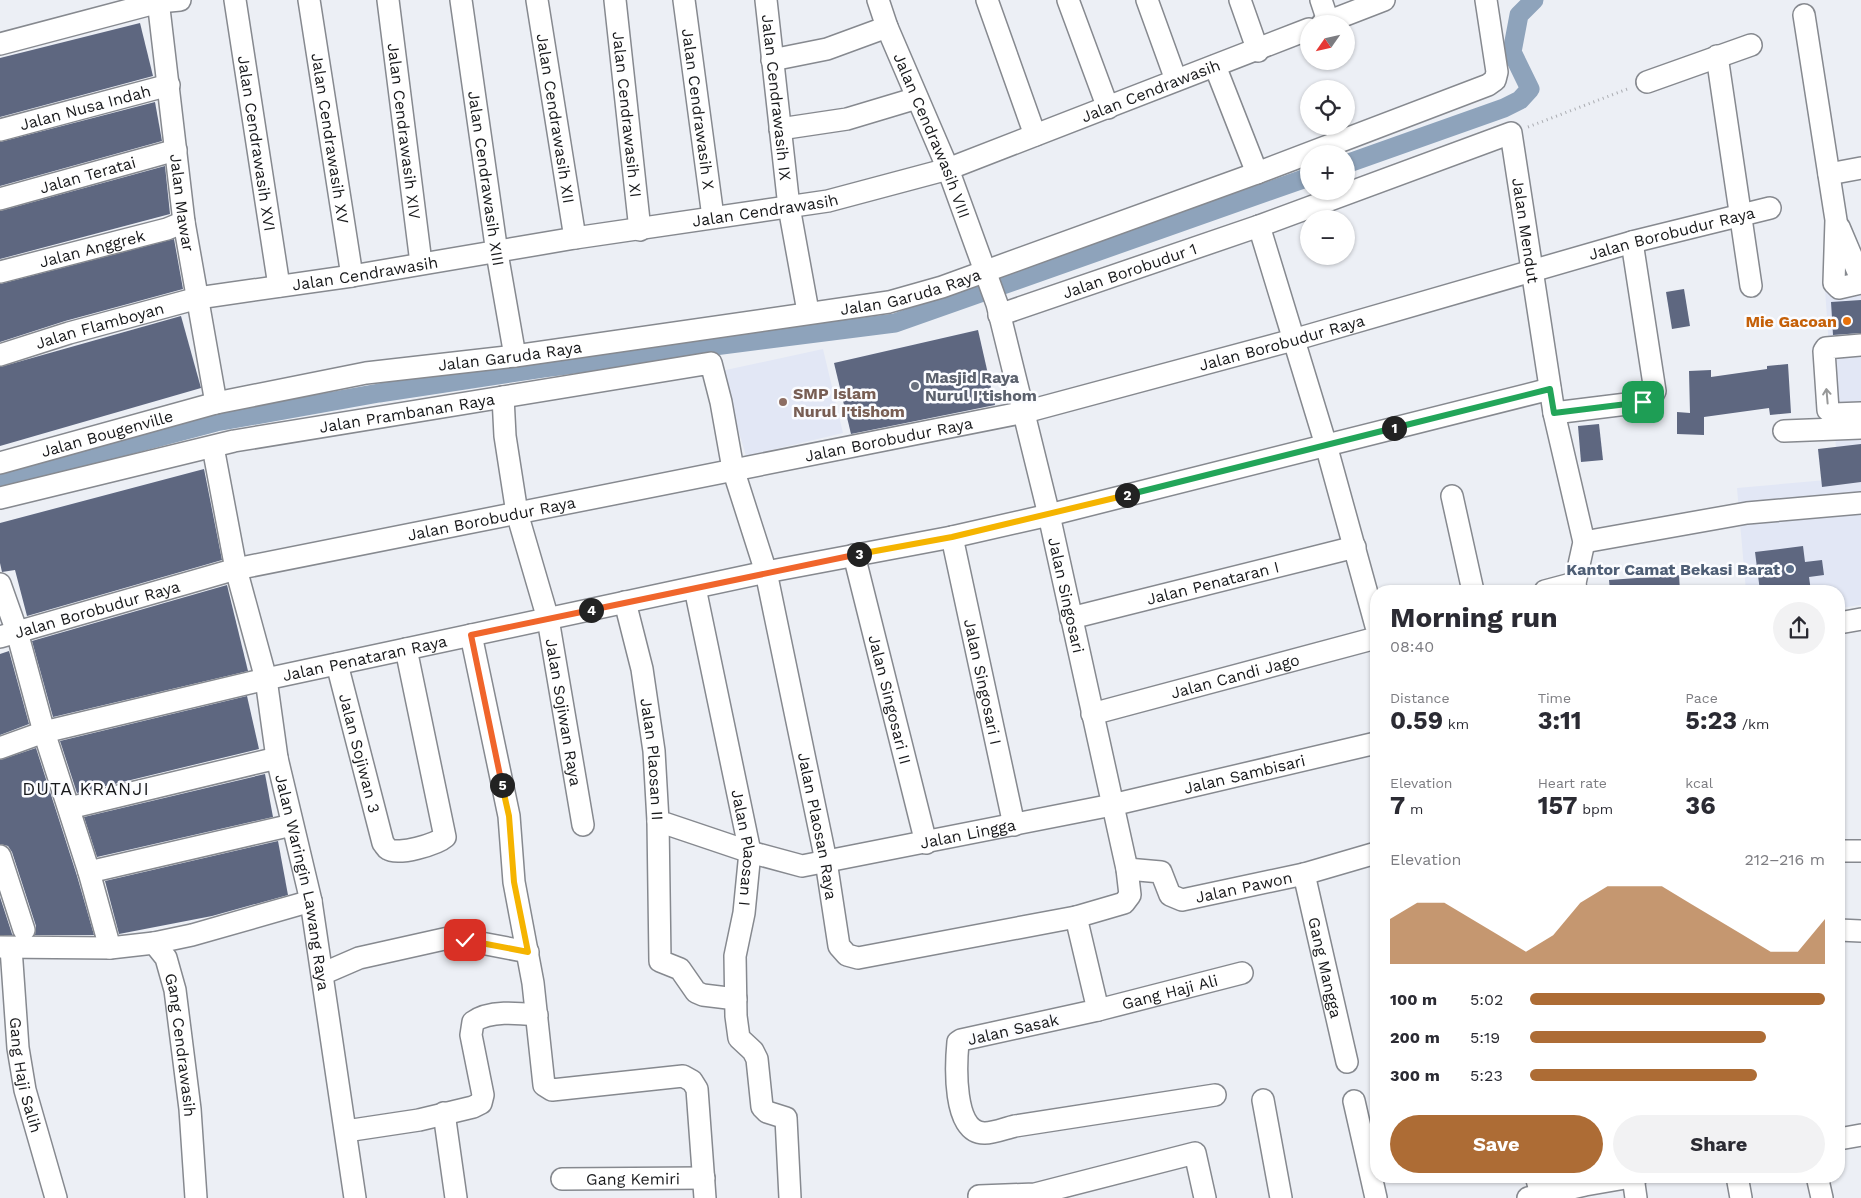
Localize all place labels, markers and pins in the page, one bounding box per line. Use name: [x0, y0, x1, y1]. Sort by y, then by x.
place label: Mie Gacoan: [1745, 312, 1837, 331]
marker: Mie Gacoan: [1841, 315, 1853, 327]
place label: Masjid Raya Nurul I'tishom: [925, 368, 1037, 405]
marker: Masjid Raya Nurul I'tishom: [909, 380, 921, 392]
pin: [1622, 381, 1664, 423]
place label: SMP Islam Nurul I'tishom: [793, 384, 905, 421]
marker: SMP Islam Nurul I'tishom: [777, 396, 789, 408]
pin: 1: [1382, 416, 1406, 440]
pin: 2: [1114, 482, 1140, 508]
pin: 3: [846, 542, 872, 566]
place label: Kantor Camat Bekasi Barat: [1566, 560, 1780, 579]
marker: Kantor Camat Bekasi Barat: [1784, 563, 1796, 575]
pin: 4: [578, 598, 604, 622]
pin: 5: [490, 772, 514, 798]
pin: [444, 919, 486, 961]

